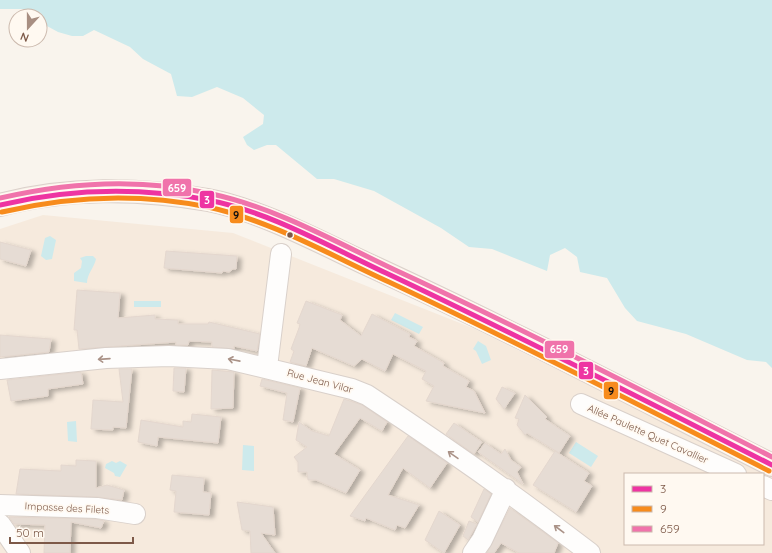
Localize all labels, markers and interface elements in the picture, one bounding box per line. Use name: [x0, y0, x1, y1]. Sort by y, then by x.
north arrow: [8, 8, 48, 48]
text: N: [18, 29, 31, 45]
line badge: 659: [162, 178, 192, 197]
text: 659: [168, 181, 186, 195]
line badge: 3: [199, 190, 215, 209]
text: 3: [204, 193, 210, 207]
line badge: 9: [229, 205, 244, 224]
text: 9: [233, 208, 239, 222]
unlabelled marker: [285, 230, 295, 240]
line badge: 659: [544, 340, 575, 359]
text: 659: [550, 342, 568, 356]
one-way arrow: [98, 355, 111, 362]
one-way arrow: [228, 356, 241, 364]
line badge: 3: [578, 361, 594, 380]
text: 3: [583, 364, 589, 378]
street label: Rue Jean Vilar: [286, 366, 354, 396]
line badge: 9: [603, 381, 619, 400]
text: 9: [608, 384, 614, 398]
street label: Allée Paulette Quet Cavallier: [586, 401, 711, 467]
one-way arrow: [448, 451, 459, 459]
legend: [624, 473, 764, 545]
text: 3: [660, 481, 666, 496]
street label: Impasse des Filets: [24, 499, 110, 517]
text: 9: [660, 501, 667, 516]
scale bar: [10, 519, 133, 545]
text: 659: [660, 521, 680, 536]
text: 50 m: [16, 525, 44, 540]
one-way arrow: [554, 525, 565, 534]

